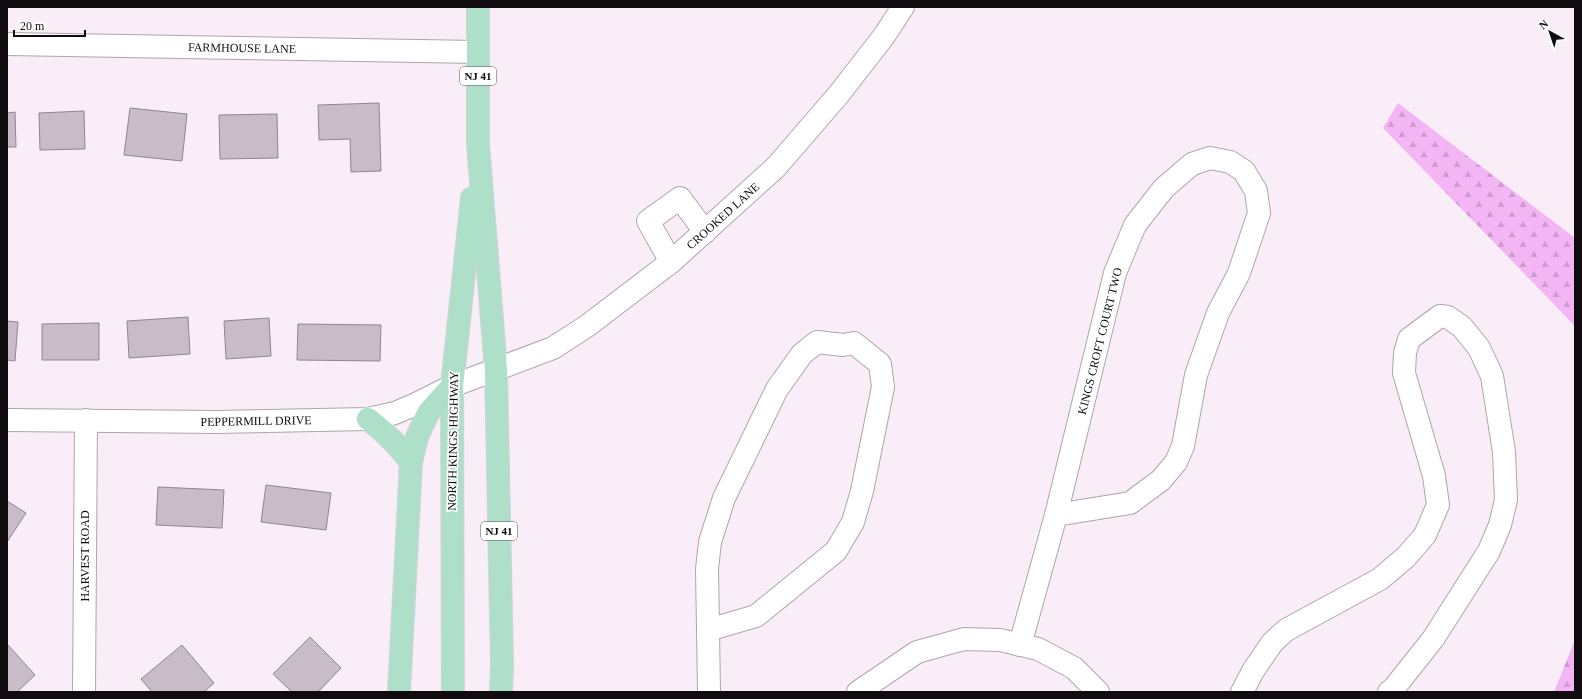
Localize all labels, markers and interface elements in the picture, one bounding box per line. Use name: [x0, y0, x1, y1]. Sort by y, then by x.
scale bar: [14, 12, 85, 38]
north arrow: [1530, 12, 1570, 52]
text: N: [1537, 17, 1551, 31]
text: 20 m: [20, 19, 45, 33]
street label: FARMHOUSE LANE: [188, 40, 296, 56]
road number: NJ 41: [460, 67, 496, 85]
street label: CROOKED LANE: [684, 180, 762, 252]
street label: KINGS CROFT COURT TWO: [1075, 266, 1125, 416]
street label: NORTH KINGS HIGHWAY: [445, 371, 461, 511]
street label: PEPPERMILL DRIVE: [200, 413, 312, 429]
street label: HARVEST ROAD: [78, 510, 92, 602]
road number: NJ 41: [481, 522, 517, 540]

